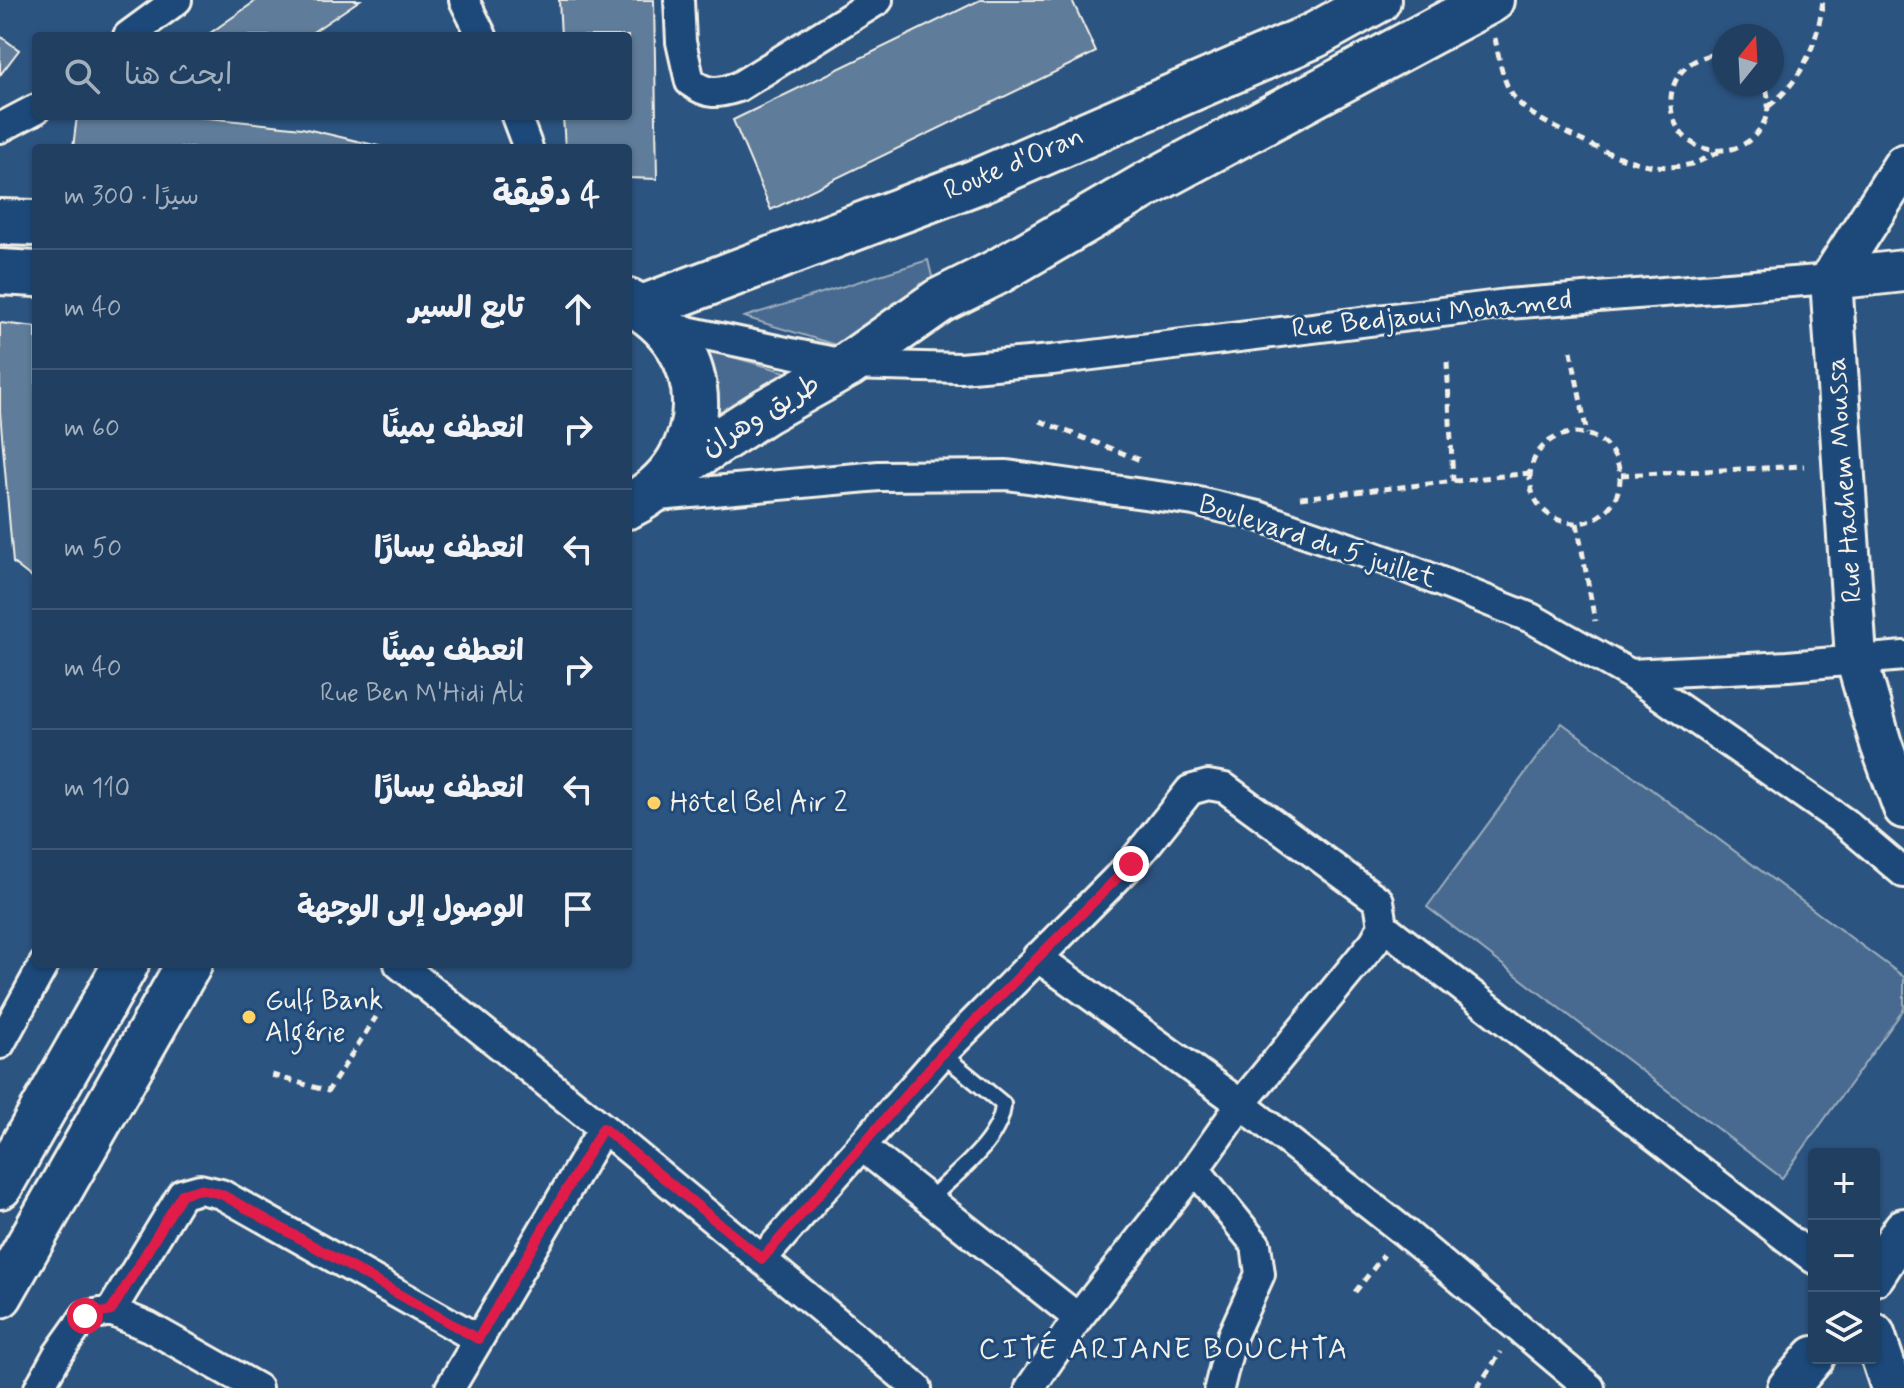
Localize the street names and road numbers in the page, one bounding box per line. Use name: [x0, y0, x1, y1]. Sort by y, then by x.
street label: Route d'Oran: [938, 118, 1090, 210]
street label: Rue Bedjaoui Mohamed: [1290, 282, 1574, 348]
street label: Rue Hachem Moussa: [1818, 356, 1872, 604]
street label: طريق وهران: [695, 366, 827, 466]
street label: Boulevard du 5 juillet: [1193, 486, 1441, 598]

